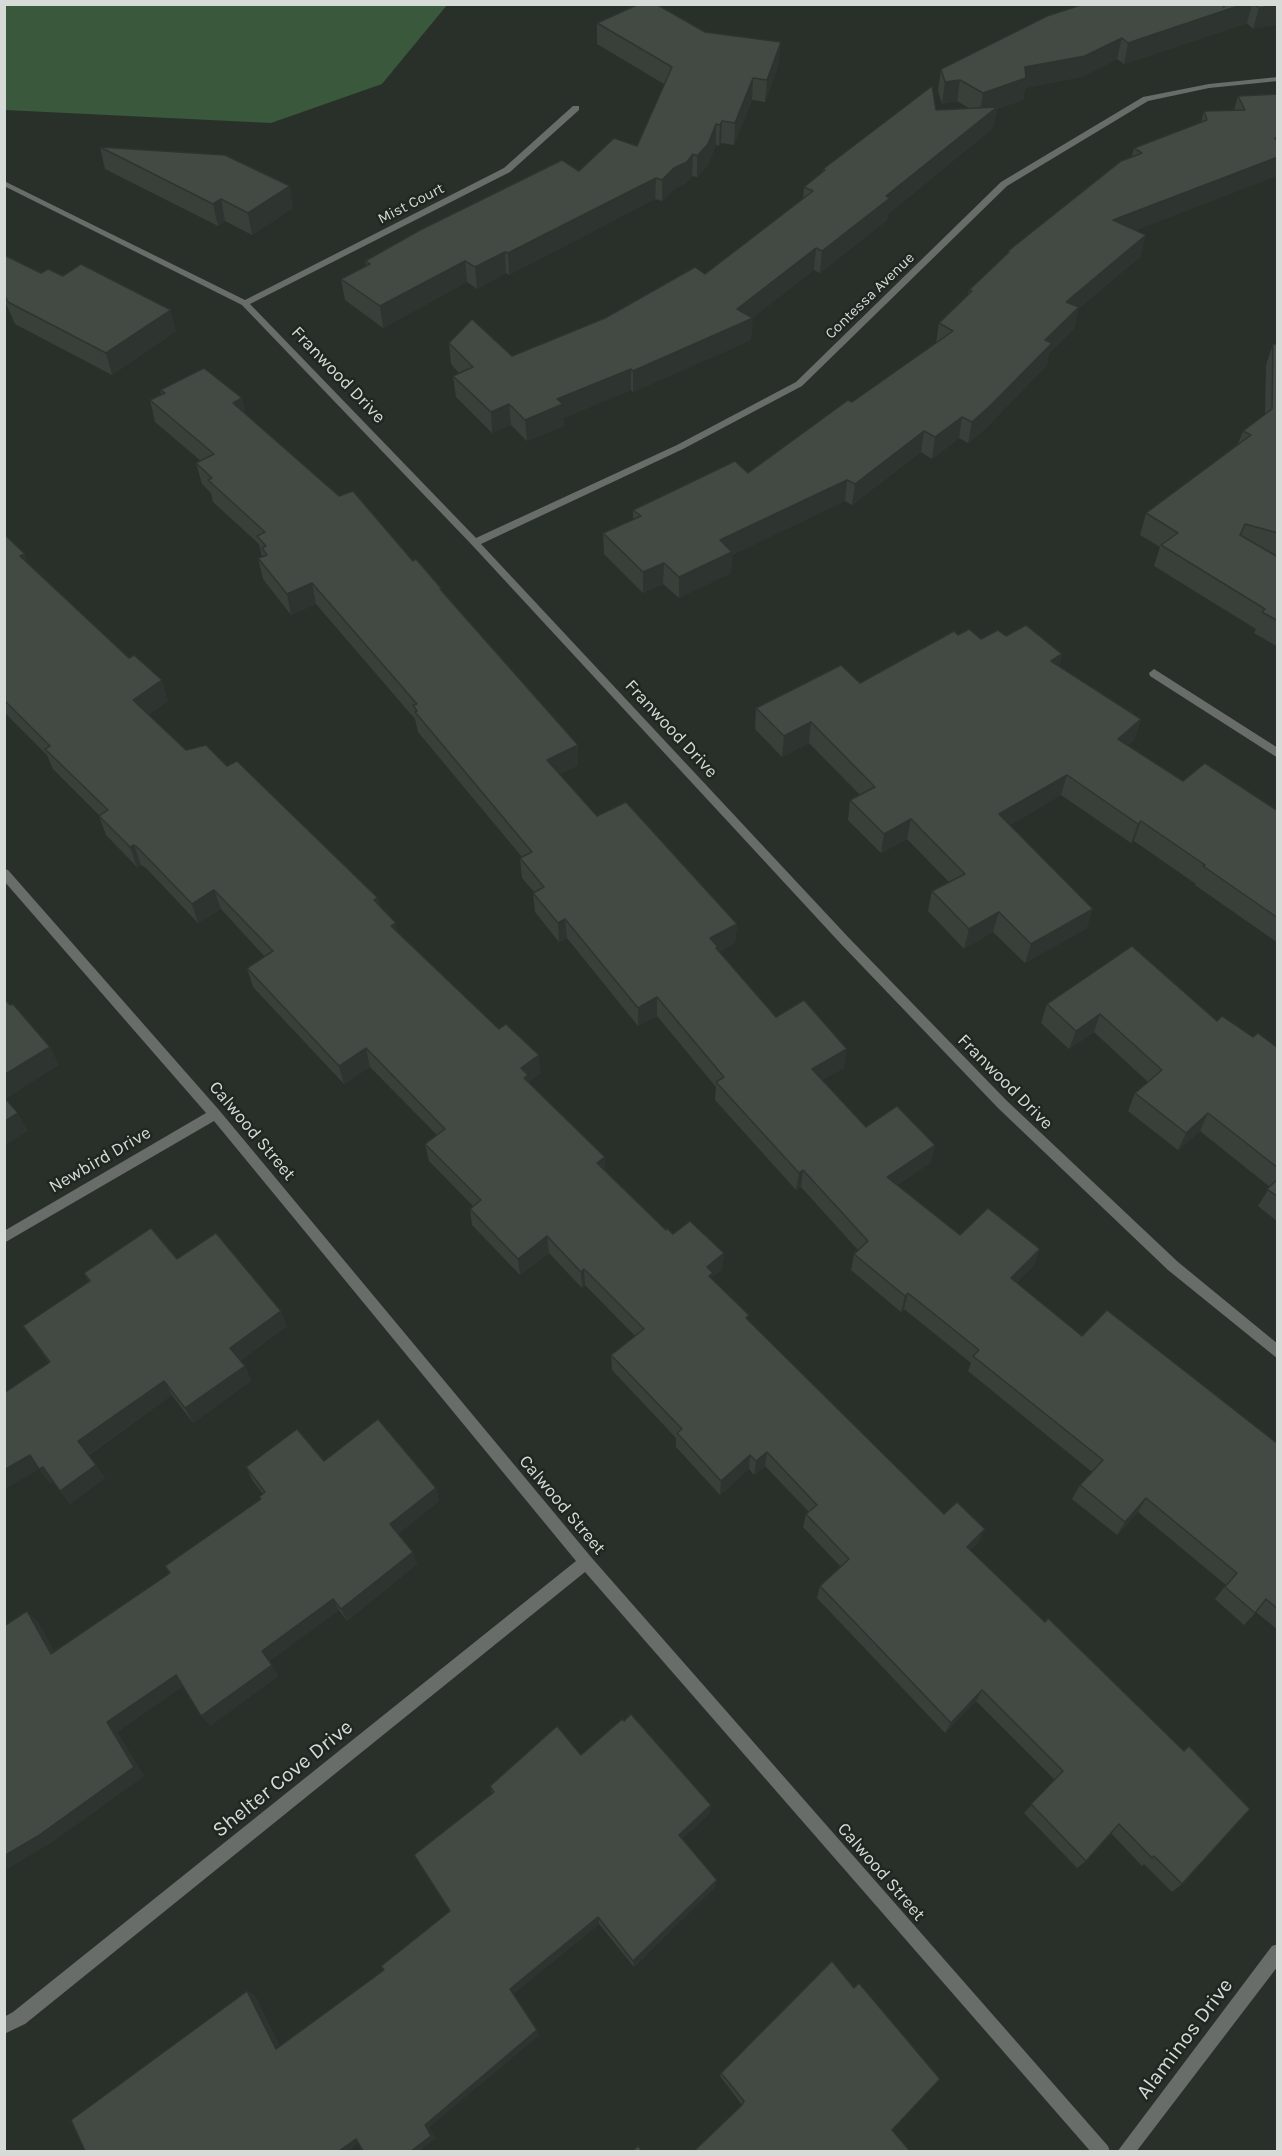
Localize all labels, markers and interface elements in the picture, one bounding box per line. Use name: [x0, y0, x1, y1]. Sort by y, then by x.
street label: Mist Court: [375, 180, 447, 228]
street label: Contessa Avenue: [822, 249, 918, 343]
street label: Franwood Drive: [286, 322, 390, 428]
street label: Franwood Drive: [620, 675, 722, 783]
street label: Franwood Drive: [953, 1030, 1057, 1134]
street label: Calwood Street: [204, 1077, 300, 1185]
street label: Newbird Drive: [45, 1122, 155, 1198]
street label: Calwood Street: [514, 1451, 610, 1559]
street label: Shelter Cove Drive: [208, 1715, 358, 1843]
street label: Calwood Street: [832, 1818, 930, 1926]
street label: Alaminos Drive: [1131, 1974, 1239, 2104]

